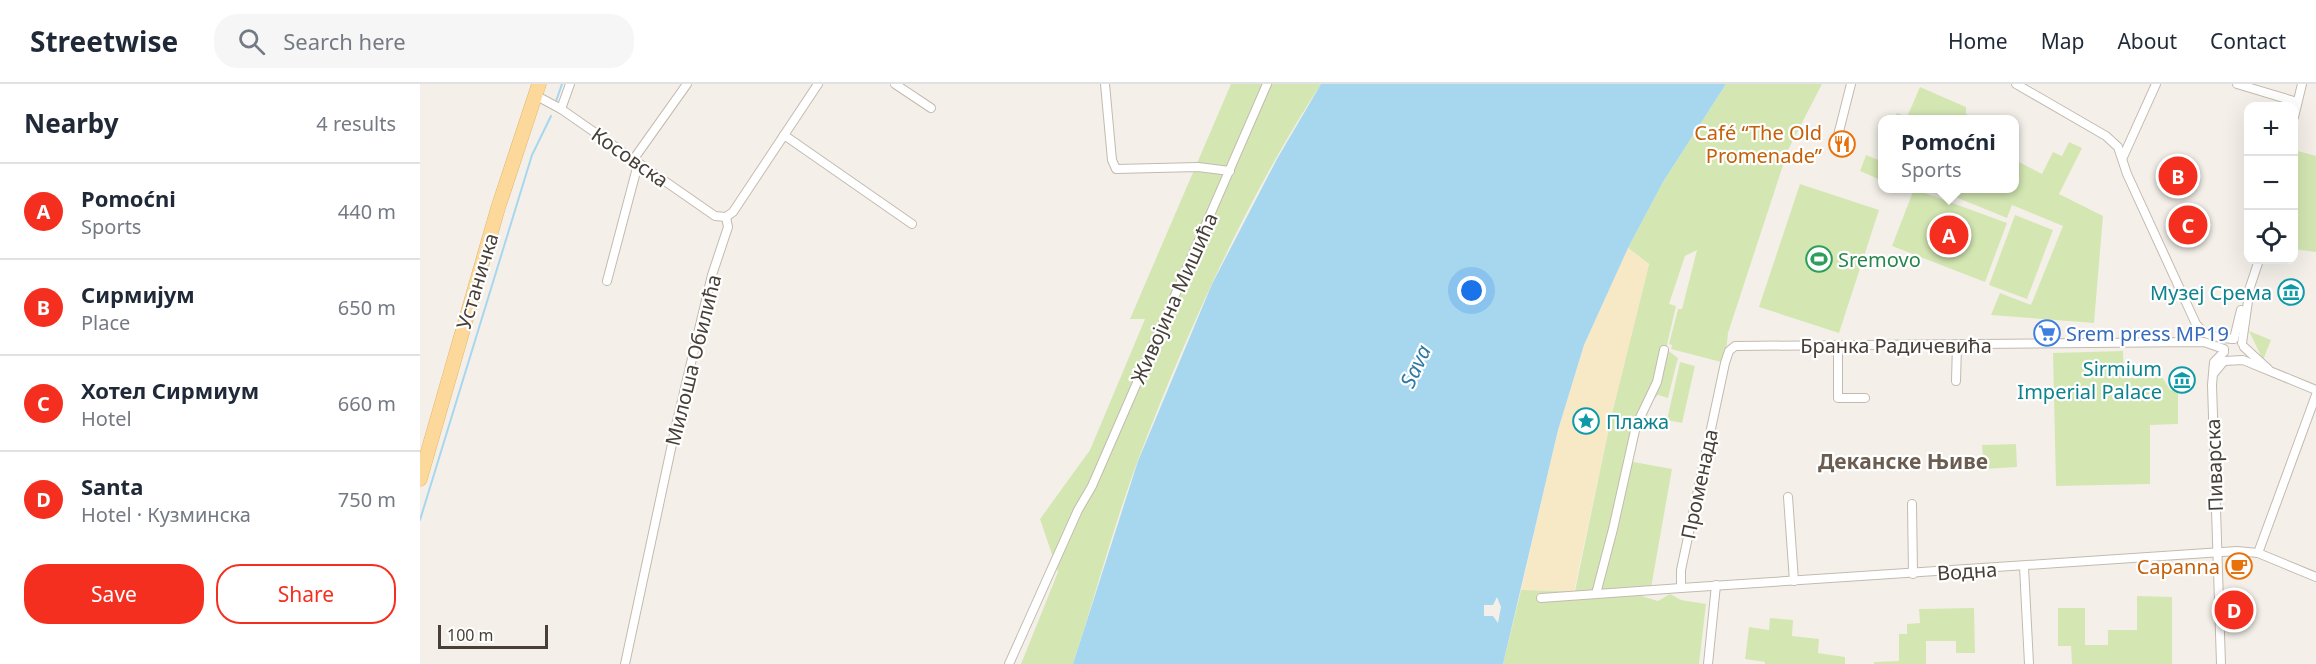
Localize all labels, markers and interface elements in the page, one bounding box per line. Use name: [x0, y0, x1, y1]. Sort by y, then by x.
search box: [214, 14, 634, 68]
text: Streetwise: [30, 22, 178, 60]
icon: search: [235, 25, 268, 58]
text: Search here: [283, 26, 406, 56]
text: Home: [1948, 27, 2008, 55]
text: Map: [2041, 27, 2084, 55]
text: About: [2117, 27, 2177, 55]
text: Contact: [2210, 27, 2286, 55]
map controls: [2244, 102, 2298, 264]
button: +: [2244, 102, 2298, 156]
text: Nearby: [24, 105, 119, 141]
text: 4 results: [316, 110, 396, 137]
popup: [1878, 115, 2019, 193]
place label: Café “The Old Promenade”: [1694, 119, 1822, 169]
street label: Косовска: [586, 121, 674, 193]
text: Pomoćni: [1901, 126, 1996, 156]
restaurant icon: Café “The Old Promenade”: [1827, 129, 1857, 159]
pin: B: [2158, 154, 2198, 199]
text: Sports: [1901, 156, 1962, 183]
button: −: [2244, 156, 2298, 210]
text: Pomoćni: [81, 183, 176, 213]
text: A: [37, 198, 50, 225]
text: 440 m: [338, 198, 396, 225]
pin: C: [2168, 202, 2208, 248]
street label: Живојина Мишића: [1124, 208, 1224, 388]
button: locate: [2244, 210, 2298, 264]
pin: A: [1930, 212, 1969, 258]
text: Sports: [81, 213, 141, 240]
street label: Устаничка: [450, 230, 504, 332]
sports icon: Sremovo: [1804, 244, 1834, 274]
place label: Sremovo: [1838, 246, 1921, 273]
street label: Милоша Обилића: [659, 272, 727, 448]
your location: [1457, 276, 1486, 305]
museum icon: Музеј Срема: [2276, 277, 2306, 307]
text: Сирмијум: [81, 279, 195, 309]
place label: Музеј Срема: [2150, 279, 2272, 306]
text: B: [37, 294, 50, 321]
text: 650 m: [338, 294, 396, 321]
text: Place: [81, 309, 130, 336]
supermarket icon: Srem press MP19: [2032, 318, 2062, 348]
place label: Srem press MP19: [2066, 320, 2229, 347]
street label: Бранка Радичевића: [1800, 332, 1992, 359]
water label: Sava: [1393, 340, 1437, 392]
place label: Sirmium Imperial Palace: [2017, 355, 2162, 405]
museum icon: Sirmium Imperial Palace: [2167, 365, 2197, 395]
text: Хотел Сирмиум: [81, 375, 259, 405]
text: C: [37, 390, 50, 417]
text: 660 m: [338, 390, 396, 417]
text: Hotel: [81, 405, 132, 432]
place icon: Плажа: [1571, 406, 1601, 436]
place label: Плажа: [1606, 408, 1669, 435]
street label: Пиварска: [2199, 418, 2229, 512]
street label: Променада: [1674, 427, 1724, 541]
district label: Деканске Њиве: [1818, 447, 1988, 475]
text: Santa: [81, 471, 143, 501]
text: D: [36, 486, 51, 513]
text: 750 m: [338, 486, 396, 513]
text: Hotel · Кузминска: [81, 501, 251, 528]
cafe icon: Capanna: [2224, 551, 2254, 581]
place label: Capanna: [2137, 553, 2220, 580]
street label: Водна: [1936, 555, 1998, 587]
button: Save: [24, 564, 204, 624]
button: Share: [216, 564, 396, 624]
pin: D: [2214, 588, 2254, 632]
scale bar: [438, 622, 548, 650]
text: 100 m: [447, 624, 494, 646]

